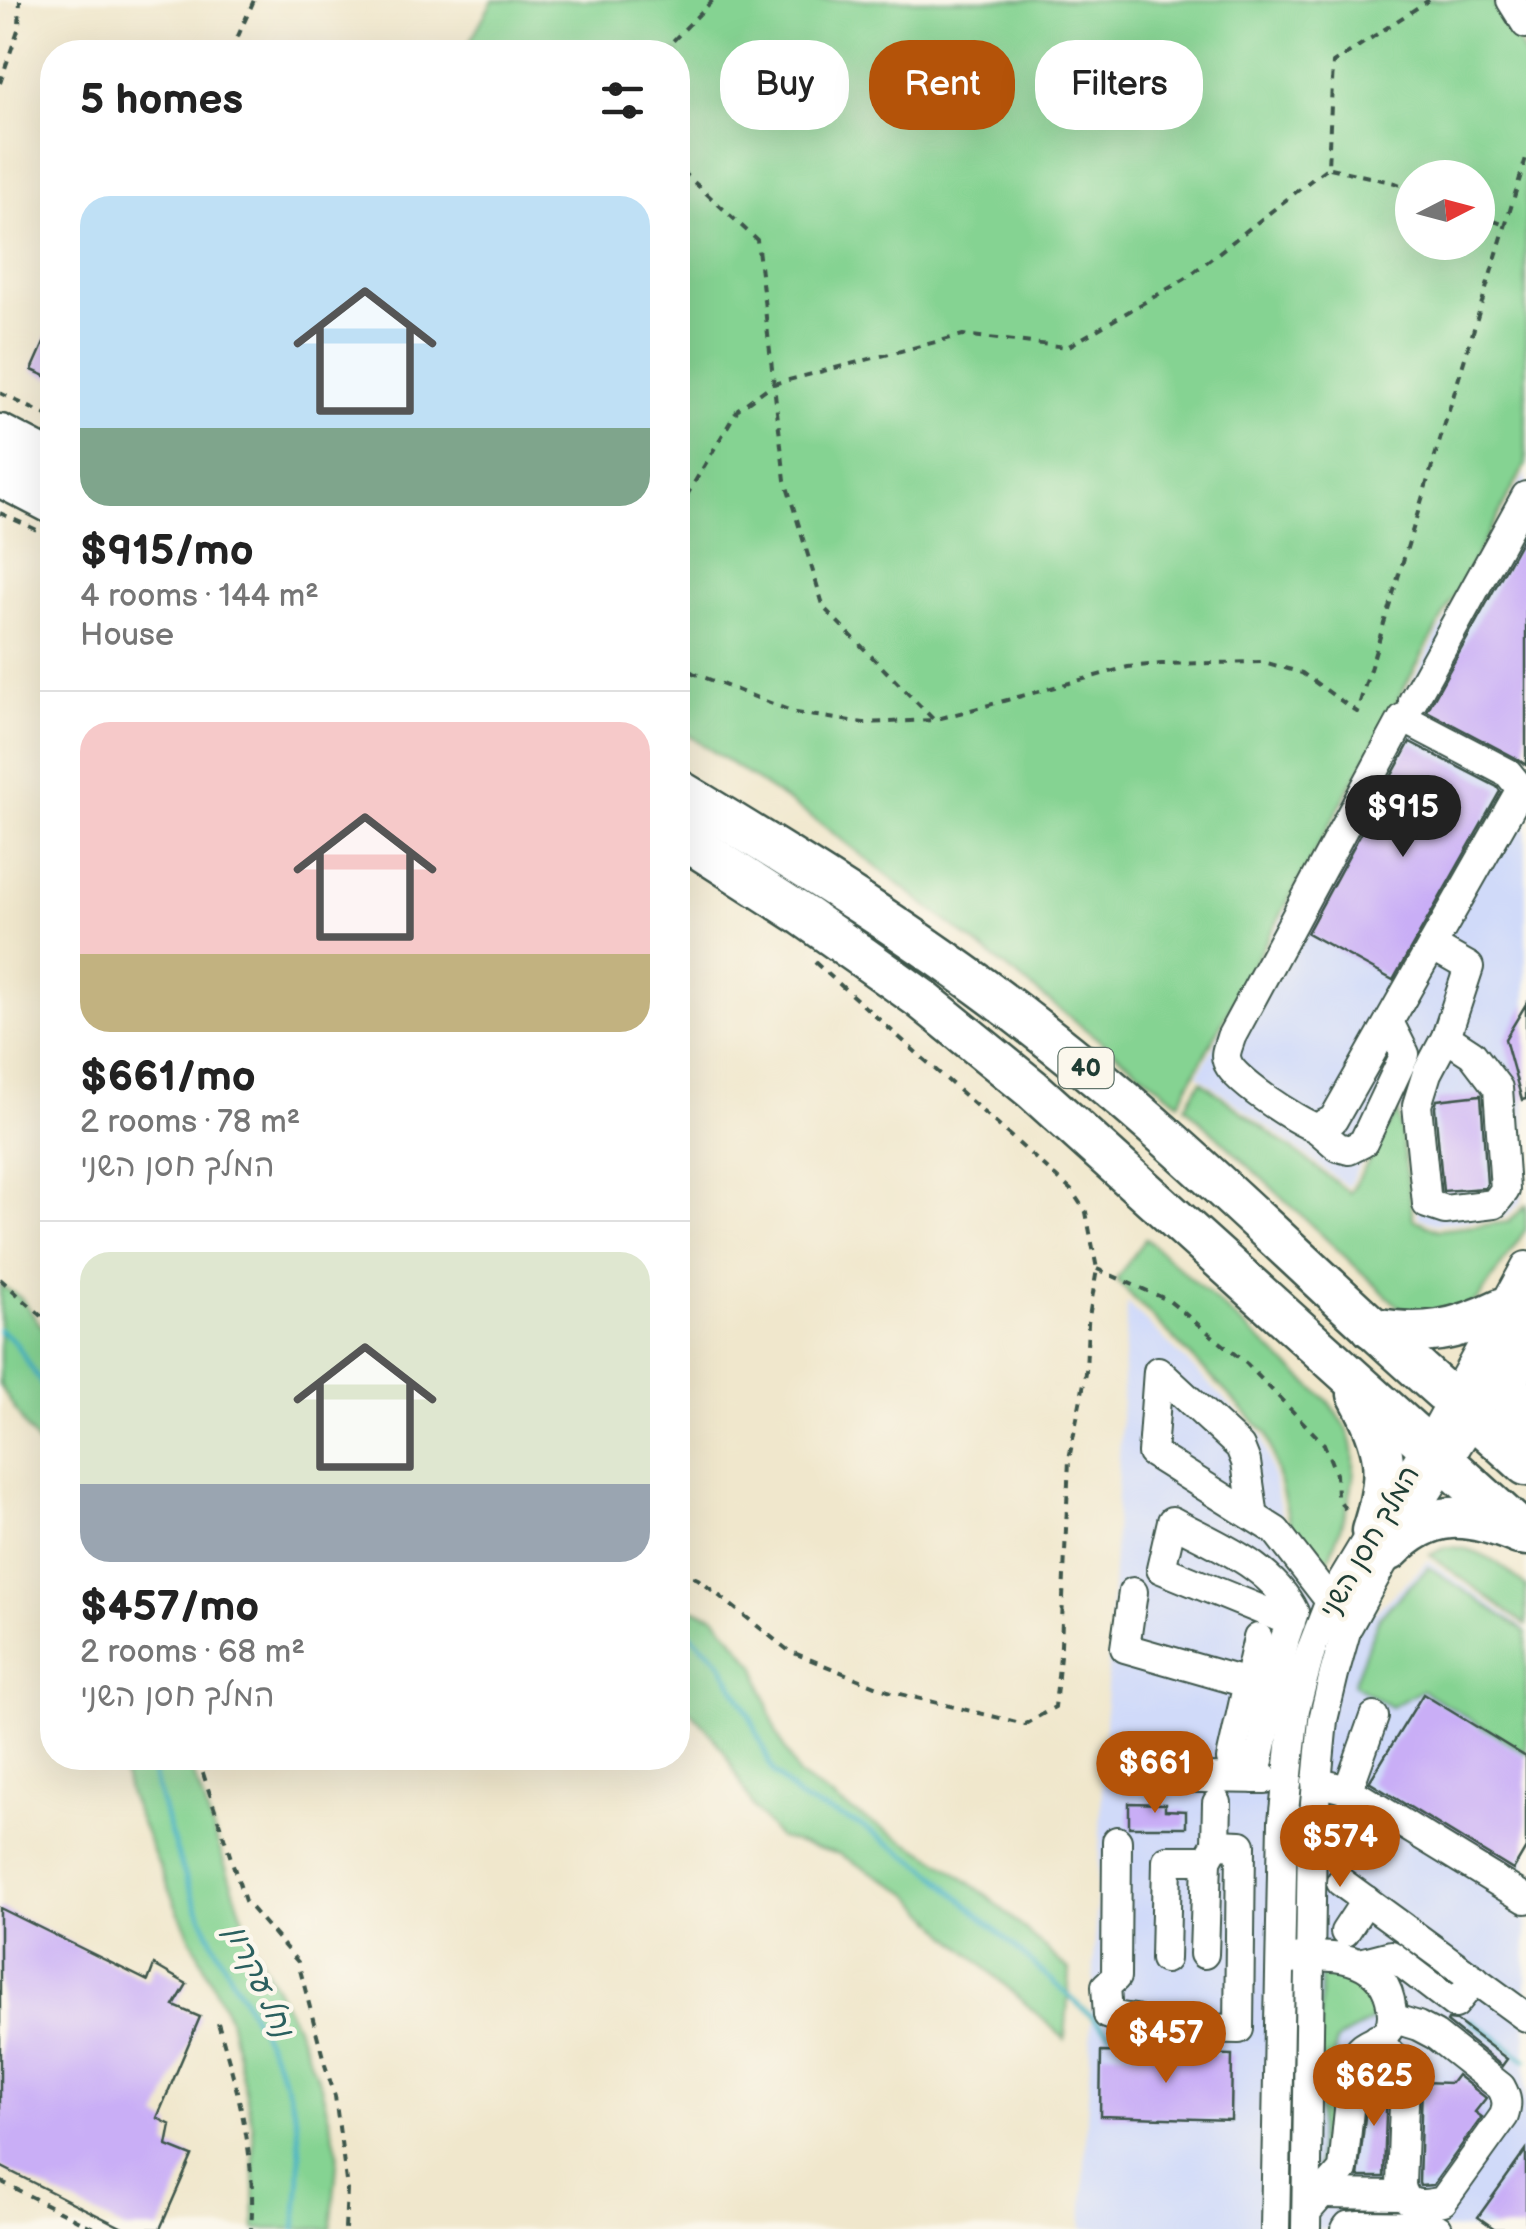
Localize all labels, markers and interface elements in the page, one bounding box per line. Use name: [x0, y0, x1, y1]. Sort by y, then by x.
chip: Buy: [720, 40, 849, 130]
chip: Rent: [869, 40, 1015, 130]
chip: Filters: [1035, 40, 1203, 130]
icon: filters: [595, 73, 650, 128]
text: 5 homes: [80, 75, 243, 126]
north arrow: [1395, 160, 1495, 260]
map controls: [1395, 160, 1495, 260]
icon: home: [275, 261, 455, 441]
text: $915/mo: [80, 526, 254, 577]
text: 4 rooms · 144 m²: [80, 577, 319, 616]
text: House: [80, 616, 174, 655]
pin: $915: [1344, 775, 1462, 860]
icon: home: [275, 787, 455, 967]
text: $915: [1367, 788, 1439, 827]
road number: 40: [1058, 1048, 1114, 1088]
text: $661/mo: [80, 1052, 256, 1103]
text: 2 rooms · 78 m²: [80, 1103, 300, 1142]
text: המלך חסן השני: [80, 1147, 275, 1186]
icon: home: [275, 1317, 455, 1497]
street label: המלך חסן השני: [1313, 1460, 1427, 1624]
text: $457/mo: [80, 1582, 259, 1633]
text: 2 rooms · 68 m²: [80, 1633, 305, 1672]
text: המלך חסן השני: [80, 1677, 275, 1716]
pin: $661: [1096, 1731, 1214, 1816]
text: $661: [1118, 1744, 1192, 1783]
pin: $574: [1281, 1805, 1399, 1890]
text: $574: [1302, 1818, 1378, 1857]
water label: נחל עקרון: [217, 1919, 302, 2045]
pin: $457: [1107, 2001, 1225, 2086]
text: $457: [1128, 2014, 1204, 2053]
pin: $625: [1315, 2044, 1433, 2129]
text: $625: [1335, 2057, 1413, 2096]

